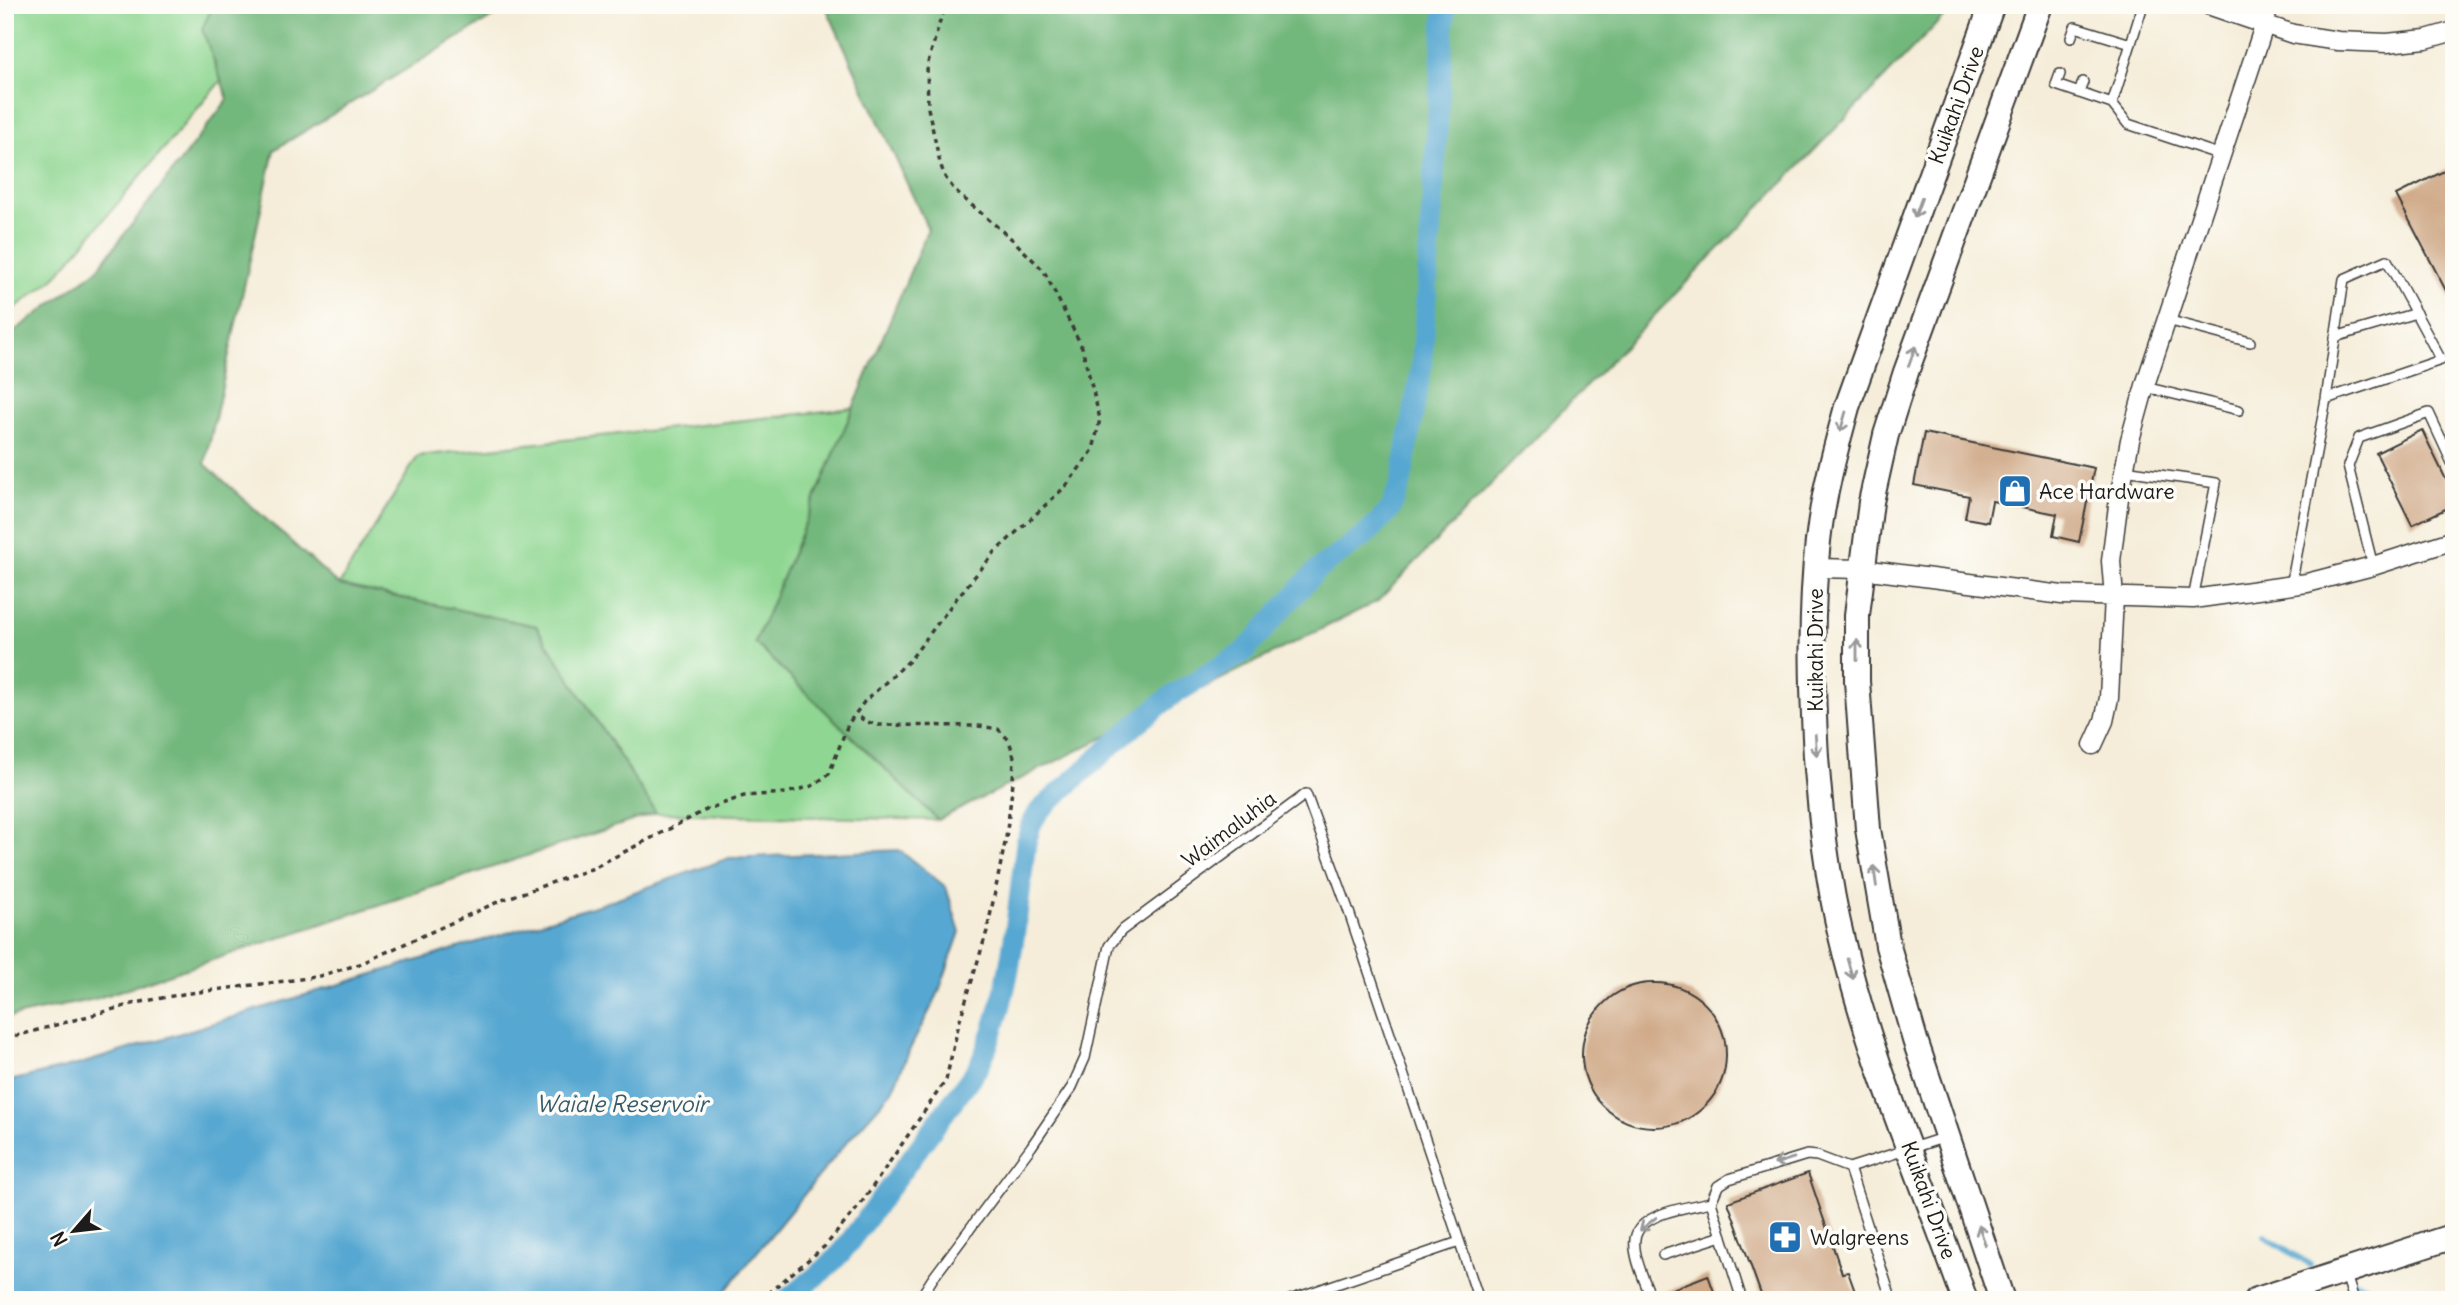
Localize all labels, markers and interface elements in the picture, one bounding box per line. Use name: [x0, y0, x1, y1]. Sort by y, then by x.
street label: Kuikahi Drive: [1922, 42, 1990, 168]
one-way arrow: [1911, 196, 1924, 218]
one-way arrow: [1907, 345, 1919, 367]
one-way arrow: [1835, 411, 1848, 433]
shop icon: Ace Hardware: [1996, 472, 2034, 510]
place label: Ace Hardware: [2039, 478, 2175, 505]
street label: Kuikahi Drive: [1802, 588, 1829, 712]
one-way arrow: [1850, 639, 1864, 662]
one-way arrow: [1809, 733, 1822, 756]
street label: Waimaluhia: [1176, 785, 1282, 873]
one-way arrow: [1868, 866, 1881, 888]
one-way arrow: [1844, 957, 1857, 979]
water label: Waiale Reservoir: [536, 1089, 711, 1118]
street label: Kuikahi Drive: [1895, 1137, 1963, 1263]
one-way arrow: [1774, 1155, 1796, 1168]
north arrow: [38, 1196, 108, 1266]
one-way arrow: [1639, 1216, 1657, 1232]
pharmacy icon: Walgreens: [1766, 1218, 1804, 1256]
place label: Walgreens: [1810, 1224, 1909, 1251]
one-way arrow: [1975, 1224, 1987, 1246]
text: N: [45, 1228, 73, 1250]

